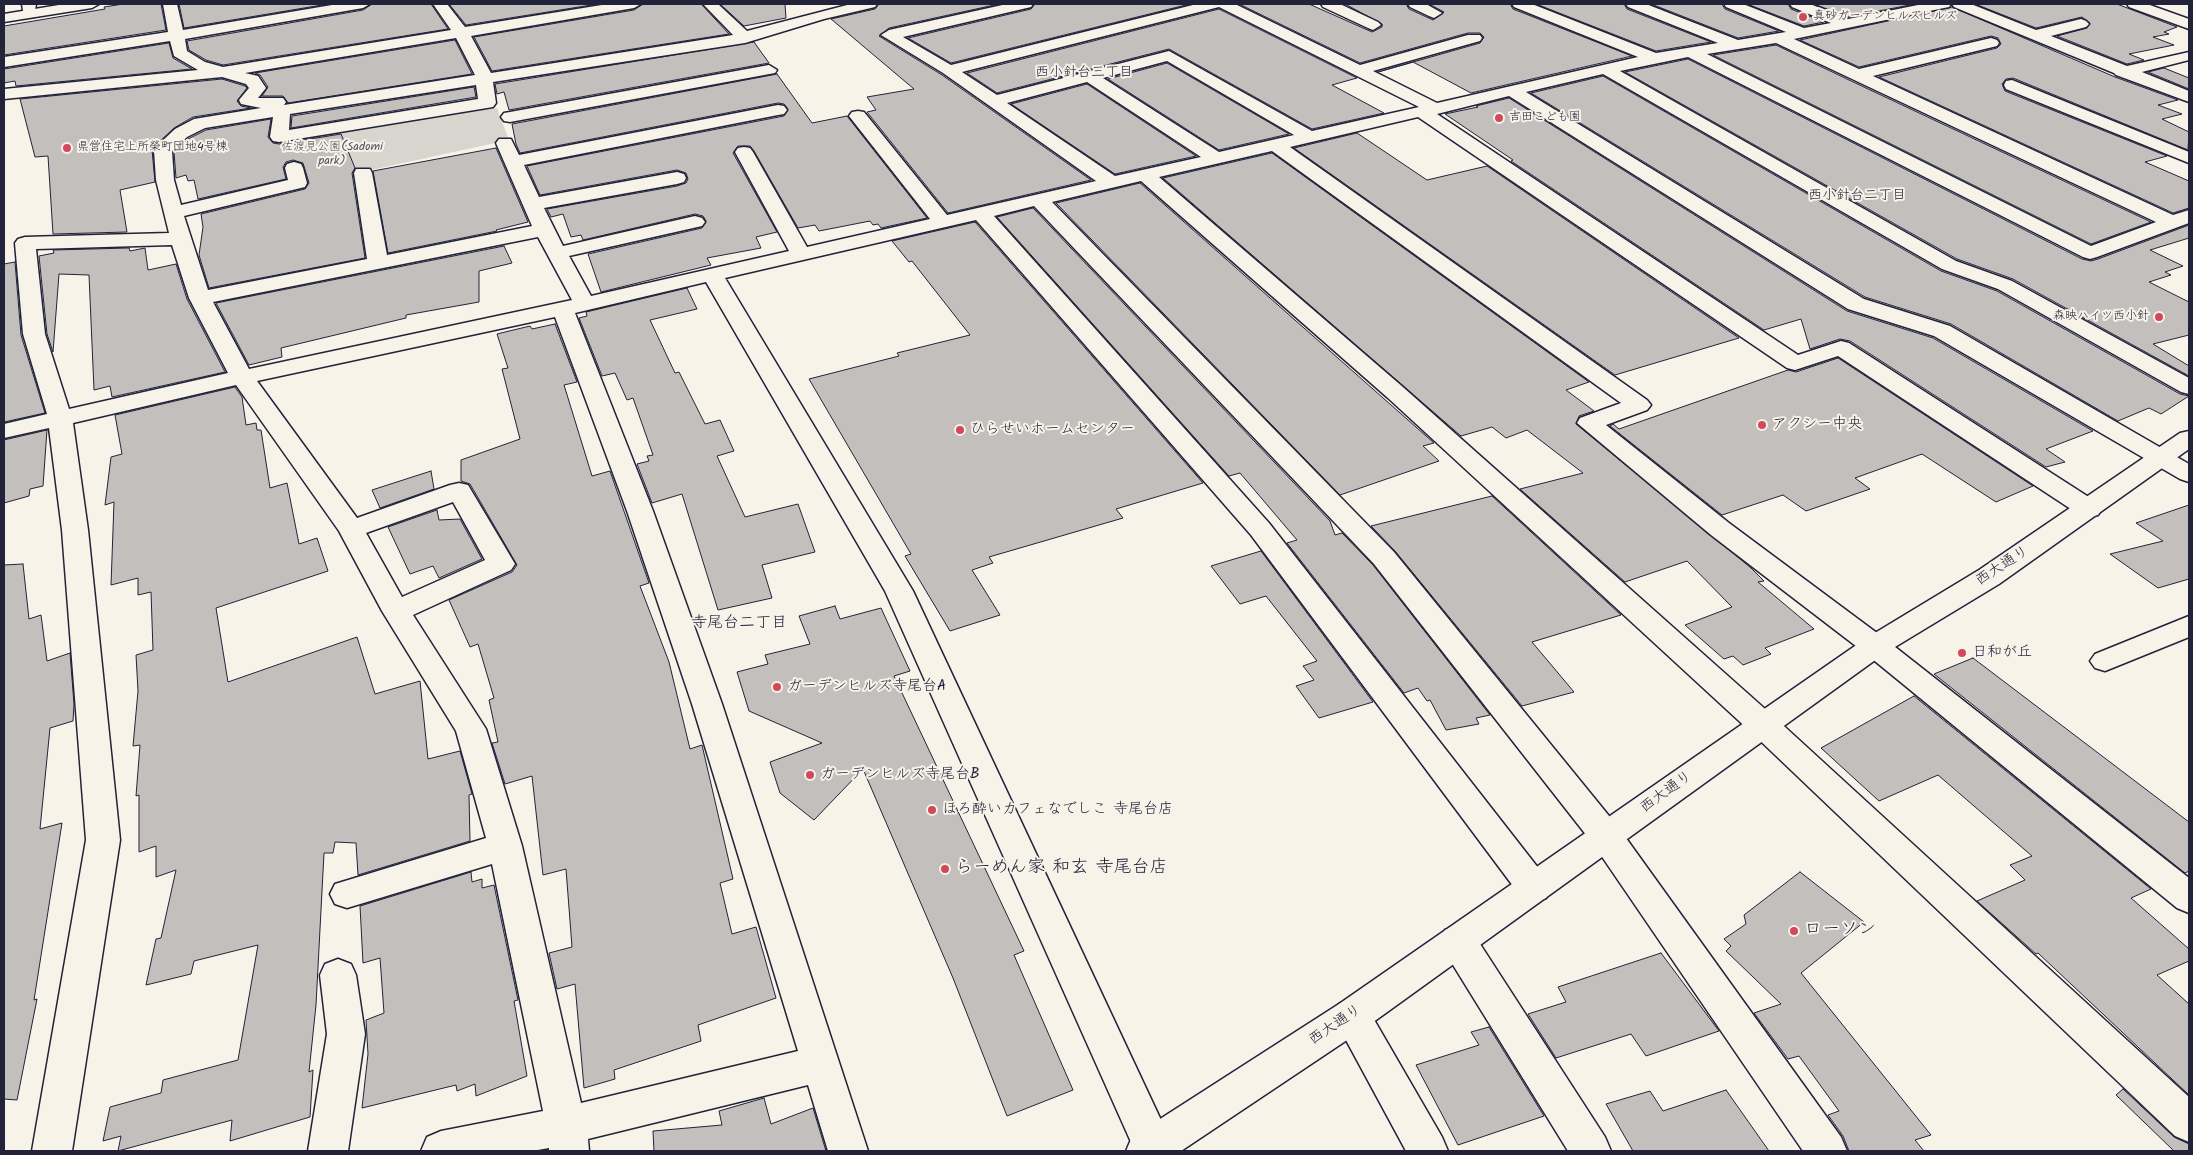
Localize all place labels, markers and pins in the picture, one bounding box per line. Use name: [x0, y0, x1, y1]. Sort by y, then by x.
place label: 真砂ガーデンヒルズヒルズ: [1813, 10, 1957, 24]
marker: 真砂ガーデンヒルズヒルズ: [1797, 11, 1809, 23]
place label: 吉田こども園: [1509, 111, 1581, 125]
marker: 吉田こども園: [1493, 112, 1505, 124]
place label: 県営住宅上所榮町団地4号棟: [77, 141, 228, 155]
marker: 県営住宅上所榮町団地4号棟: [61, 142, 73, 154]
place label: 森映ハイツ西小針: [2053, 310, 2149, 324]
marker: 森映ハイツ西小針: [2153, 311, 2165, 323]
place label: アクシー中央: [1772, 416, 1862, 434]
marker: アクシー中央: [1756, 419, 1768, 431]
place label: ひらせいホームセンター: [970, 421, 1135, 439]
marker: ひらせいホームセンター: [954, 424, 966, 436]
place label: 日和が丘: [1972, 644, 2032, 662]
marker: 日和が丘: [1956, 647, 1968, 659]
place label: ガーデンヒルズ寺尾台A: [787, 678, 946, 696]
marker: ガーデンヒルズ寺尾台A: [771, 681, 783, 693]
place label: ガーデンヒルズ寺尾台B: [820, 766, 980, 784]
marker: ガーデンヒルズ寺尾台B: [804, 769, 816, 781]
place label: ほろ酔いカフェなでしこ 寺尾台店: [942, 801, 1173, 819]
marker: ほろ酔いカフェなでしこ 寺尾台店: [926, 804, 938, 816]
place label: らーめん家 和玄 寺尾台店: [955, 858, 1167, 880]
marker: らーめん家 和玄 寺尾台店: [939, 863, 951, 875]
place label: ローソン: [1804, 920, 1876, 942]
marker: ローソン: [1788, 925, 1800, 937]

